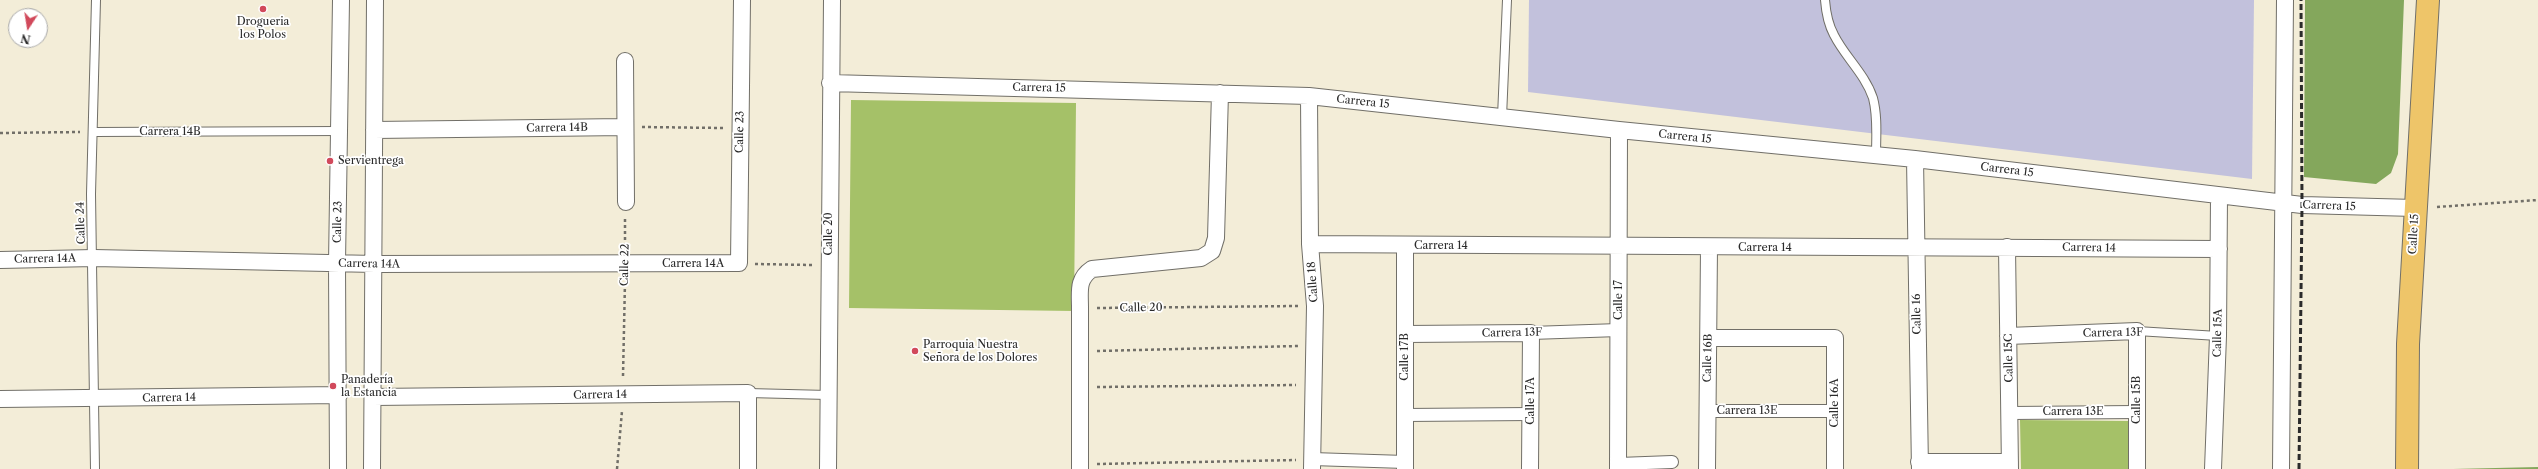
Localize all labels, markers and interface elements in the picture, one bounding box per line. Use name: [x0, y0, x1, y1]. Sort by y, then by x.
marker: Drogueria los Polos: [258, 4, 268, 14]
north arrow: [8, 8, 48, 48]
place label: Drogueria los Polos: [237, 15, 289, 41]
text: N: [20, 31, 32, 47]
street label: Carrera 15: [1012, 81, 1066, 95]
street label: Carrera 15: [1336, 93, 1390, 111]
street label: Calle 23: [733, 111, 747, 153]
street label: Carrera 14B: [526, 121, 588, 135]
street label: Carrera 14B: [139, 125, 201, 139]
street label: Carrera 15: [1658, 128, 1712, 146]
place label: Servientrega: [338, 154, 404, 168]
marker: Servientrega: [325, 156, 335, 166]
street label: Carrera 15: [1980, 160, 2034, 180]
street label: Carrera 15: [2302, 198, 2356, 214]
street label: Calle 24: [74, 201, 88, 245]
street label: Calle 23: [331, 201, 345, 243]
street label: Calle 20: [822, 212, 836, 256]
street label: Calle 15: [2406, 213, 2422, 255]
street label: Carrera 14: [1414, 239, 1468, 253]
street label: Carrera 14: [1738, 241, 1792, 255]
street label: Carrera 14: [2062, 241, 2116, 255]
street label: Calle 22: [618, 244, 632, 286]
street label: Carrera 14A: [14, 252, 76, 266]
street label: Carrera 14A: [338, 257, 400, 271]
street label: Carrera 14A: [662, 257, 724, 271]
street label: Calle 18: [1305, 261, 1321, 303]
street label: Calle 17: [1612, 280, 1626, 320]
street label: Calle 16: [1910, 293, 1924, 335]
street label: Calle 20: [1119, 301, 1163, 315]
street label: Calle 15A: [2211, 309, 2225, 357]
street label: Carrera 13F: [1482, 326, 1542, 340]
street label: Carrera 13F: [2083, 326, 2143, 340]
street label: Calle 17B: [1398, 333, 1412, 381]
street label: Calle 15C: [2002, 333, 2016, 383]
street label: Calle 16B: [1701, 334, 1715, 382]
place label: Parroquia Nuestra Señora de los Dolores: [923, 338, 1037, 364]
marker: Parroquia Nuestra Señora de los Dolores: [910, 346, 920, 356]
place label: Panadería la Estancia: [341, 373, 397, 399]
street label: Calle 15B: [2130, 376, 2144, 424]
street label: Calle 17A: [1524, 377, 1538, 425]
street label: Calle 16A: [1828, 378, 1842, 428]
marker: Panadería la Estancia: [328, 381, 338, 391]
street label: Carrera 14: [573, 388, 627, 402]
street label: Carrera 14: [142, 391, 196, 405]
street label: Carrera 13E: [1716, 404, 1778, 418]
street label: Carrera 13E: [2042, 405, 2104, 419]

